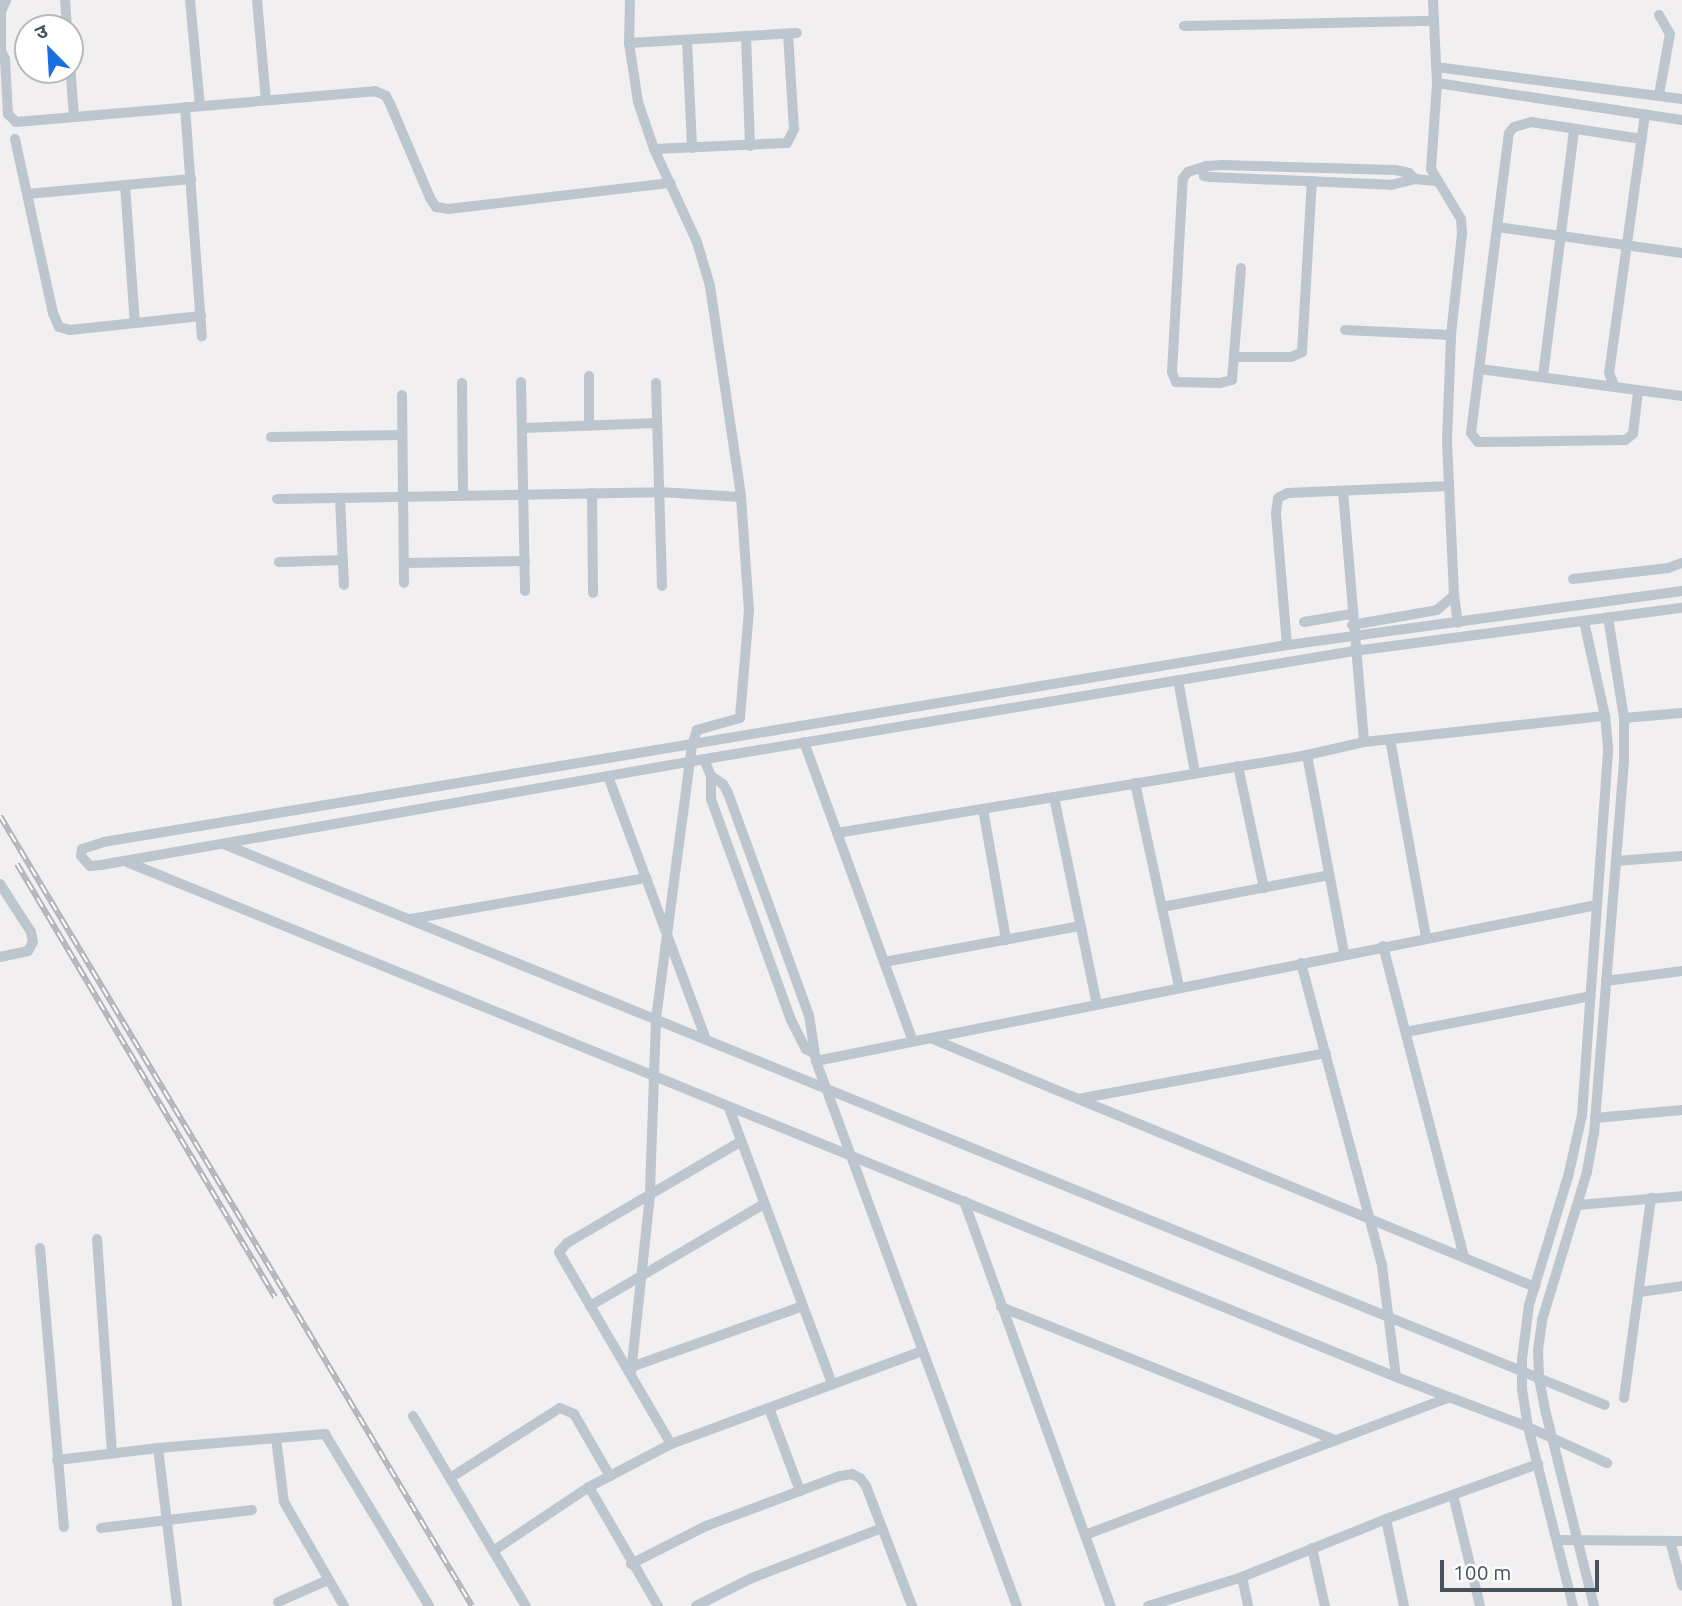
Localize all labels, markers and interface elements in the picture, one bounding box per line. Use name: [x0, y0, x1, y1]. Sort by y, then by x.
north arrow: [14, 14, 84, 84]
text: उ: [32, 19, 51, 44]
scale bar: [1444, 1546, 1603, 1590]
text: 100 m: [1453, 1560, 1511, 1584]

